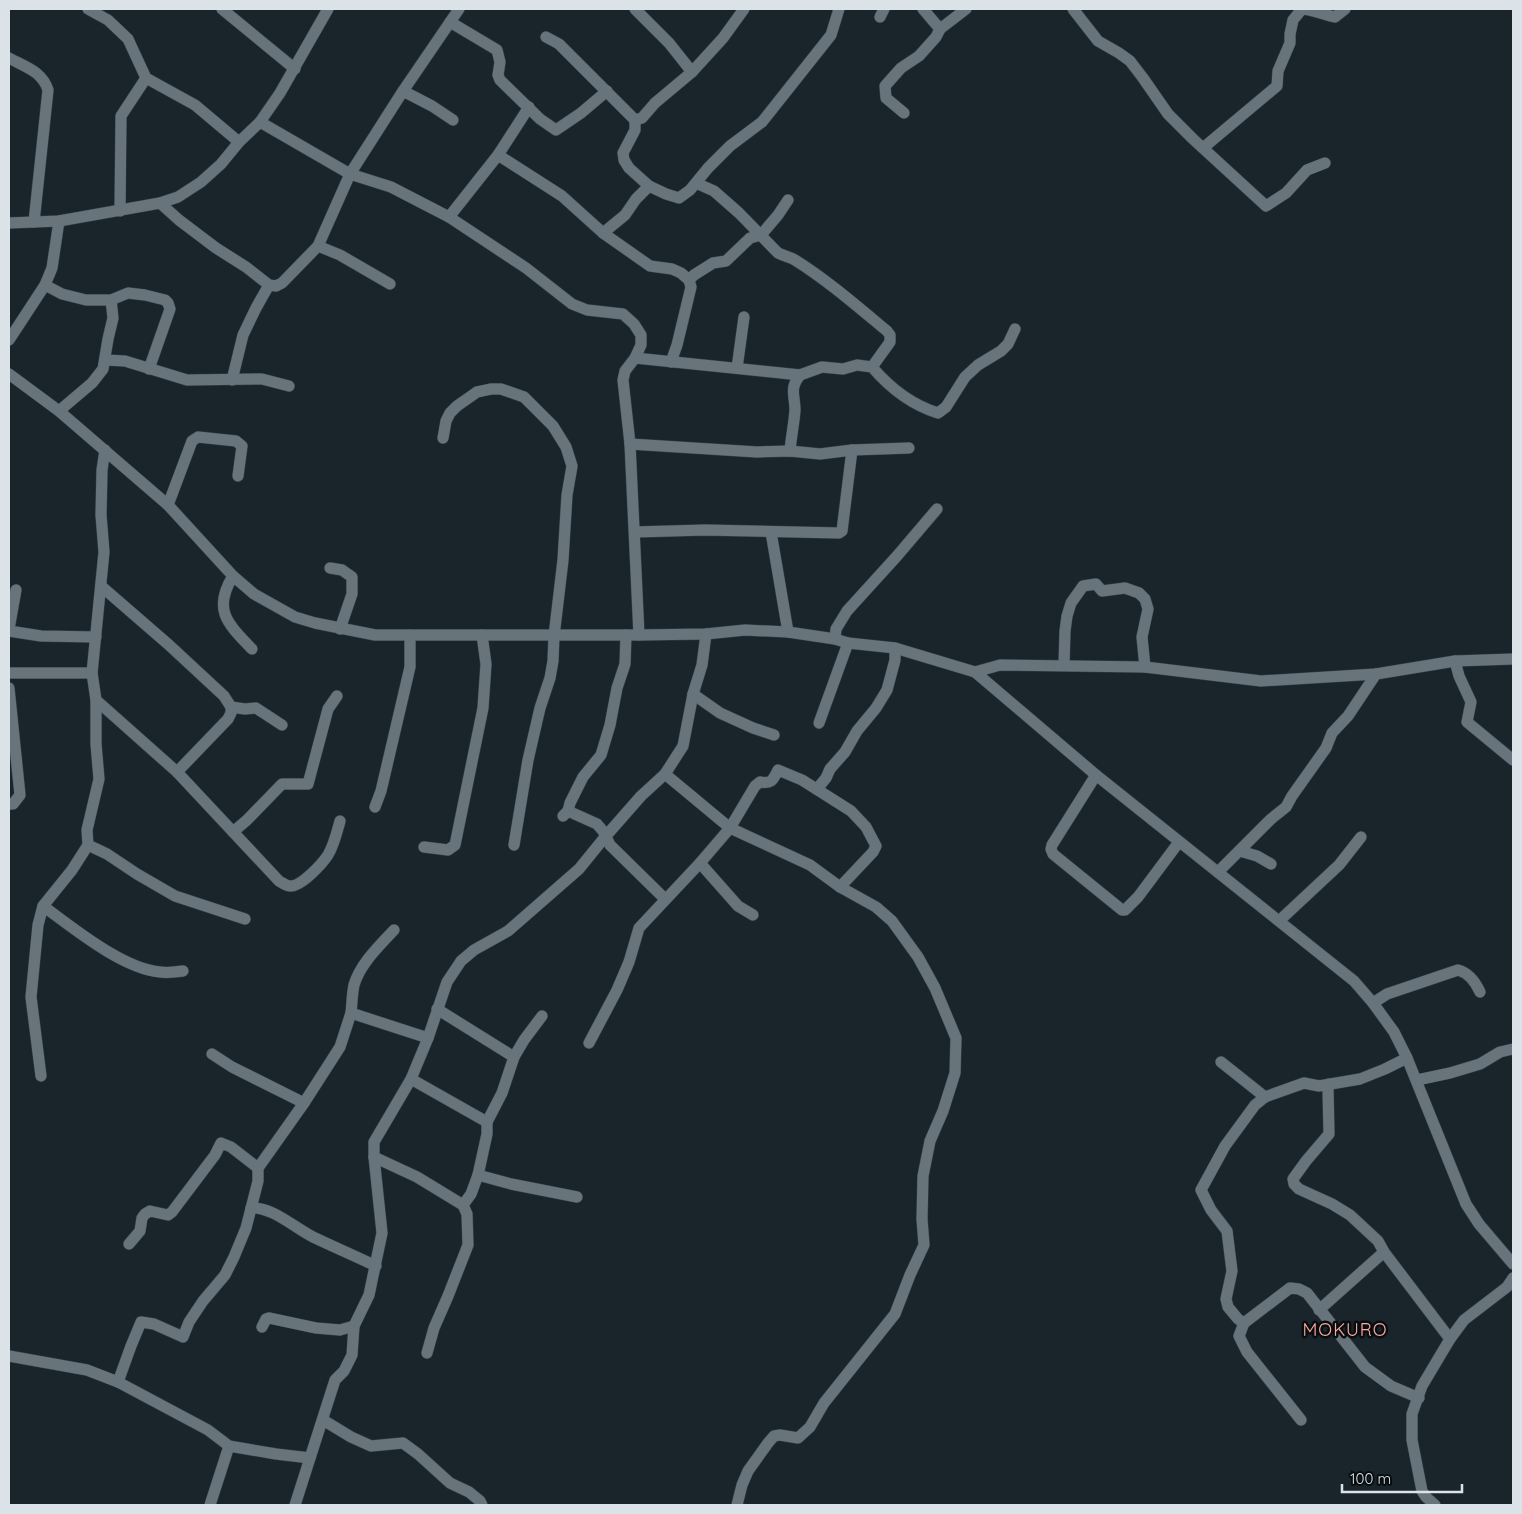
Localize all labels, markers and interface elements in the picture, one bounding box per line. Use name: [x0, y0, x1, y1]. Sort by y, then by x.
district label: MOKURO: [1302, 1318, 1388, 1341]
scale bar: [1342, 1462, 1462, 1494]
text: 100 m: [1350, 1469, 1391, 1488]

